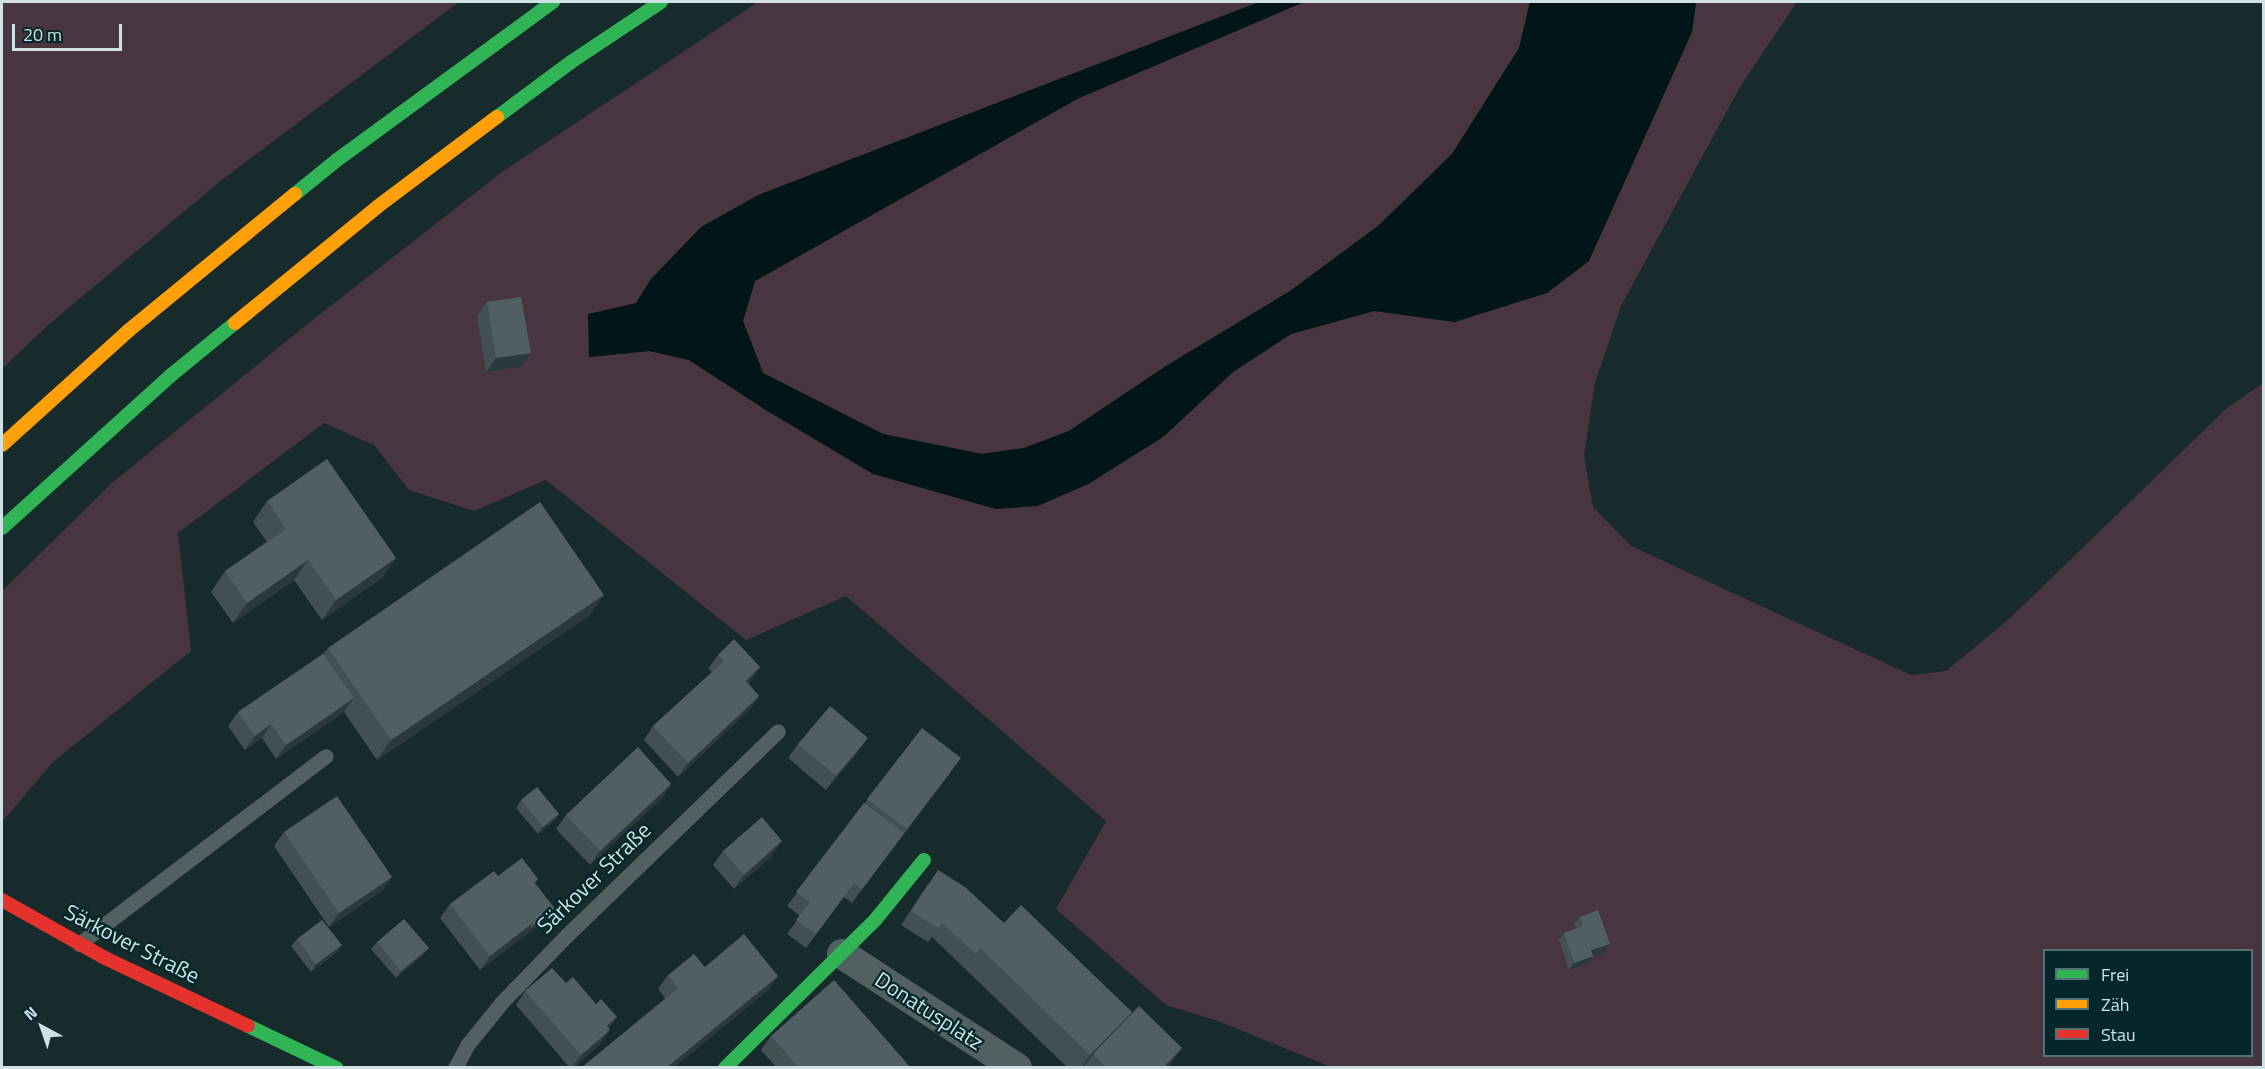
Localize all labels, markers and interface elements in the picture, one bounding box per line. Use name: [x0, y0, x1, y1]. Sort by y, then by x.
scale bar: [15, 12, 124, 50]
text: 20 m: [23, 21, 62, 48]
street label: Särkover Straße: [532, 817, 656, 939]
street label: Särkover Straße: [60, 899, 204, 989]
legend: [2043, 949, 2253, 1057]
text: Frei: [2101, 961, 2129, 988]
street label: Donatusplatz: [870, 966, 988, 1056]
text: Zäh: [2101, 991, 2129, 1018]
north arrow: [12, 997, 72, 1057]
text: N: [18, 1000, 42, 1026]
text: Stau: [2101, 1021, 2136, 1048]

